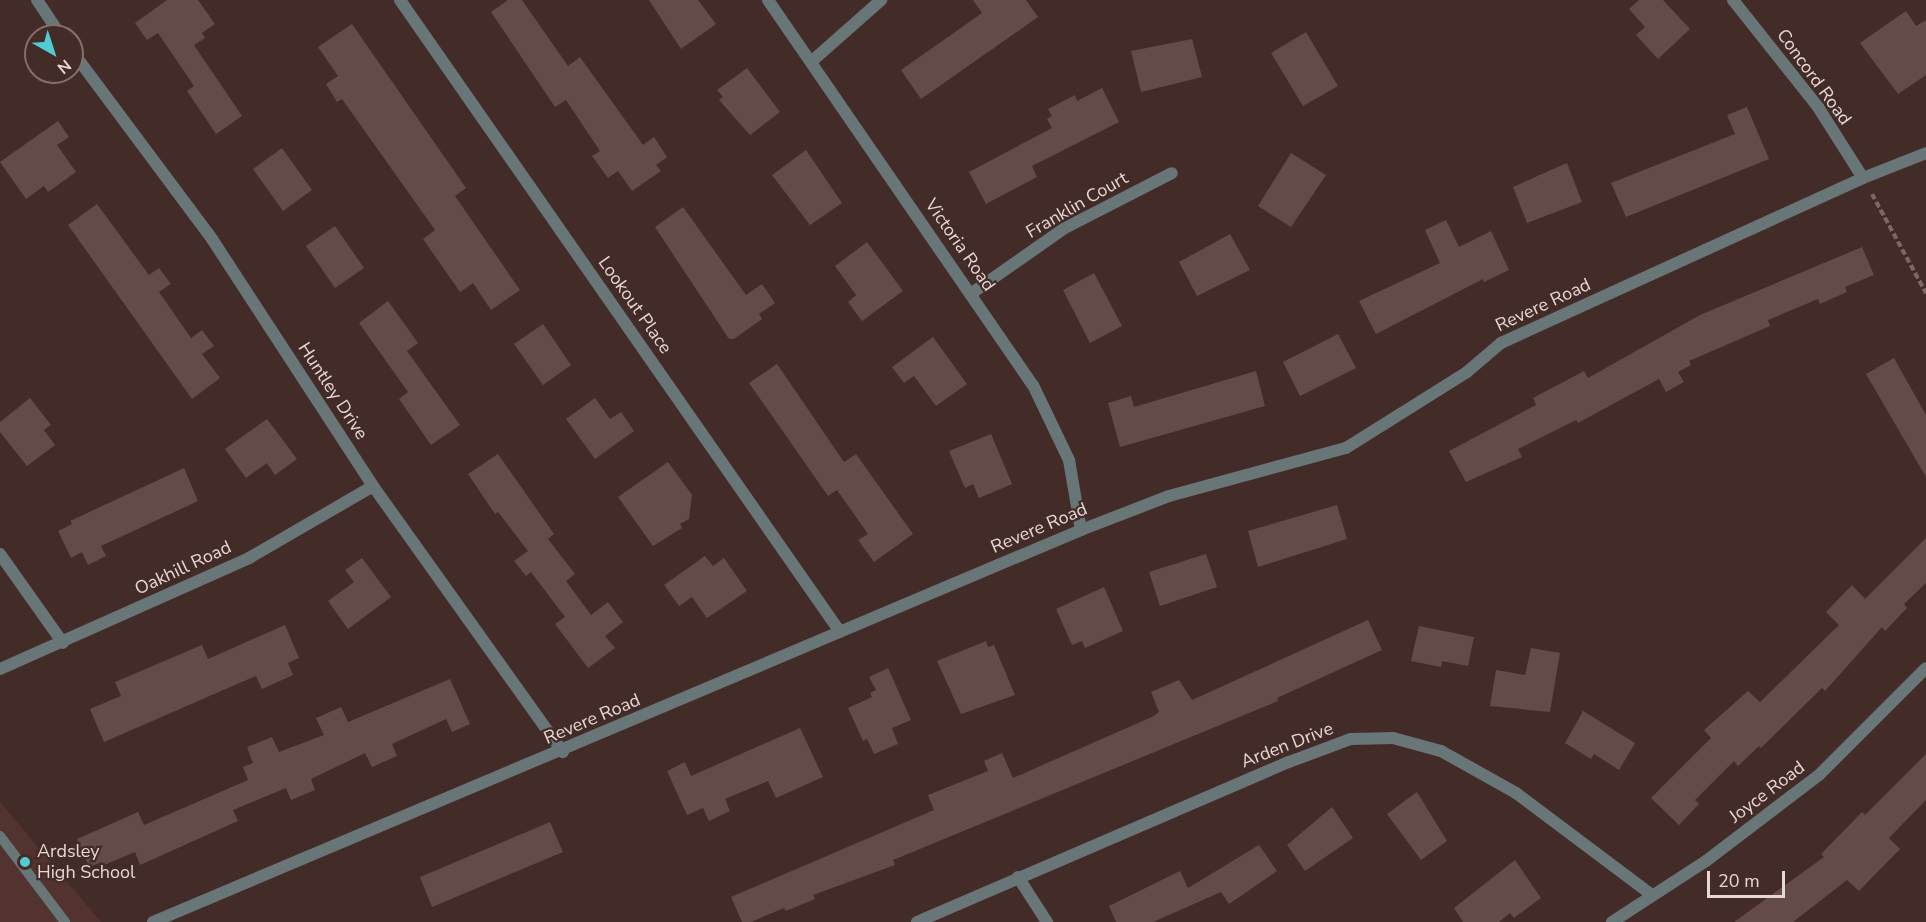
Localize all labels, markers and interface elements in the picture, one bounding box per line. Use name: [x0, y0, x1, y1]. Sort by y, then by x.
north arrow: [24, 24, 84, 84]
street label: Concord Road: [1772, 25, 1856, 129]
text: N: [52, 54, 76, 79]
street label: Franklin Court: [1022, 167, 1132, 243]
street label: Victoria Road: [920, 195, 1000, 295]
street label: Lookout Place: [594, 252, 676, 358]
street label: Revere Road: [1492, 274, 1594, 336]
street label: Huntley Drive: [294, 338, 372, 444]
street label: Revere Road: [988, 498, 1090, 558]
street label: Oakhill Road: [131, 536, 235, 600]
street label: Revere Road: [541, 689, 643, 749]
street label: Arden Drive: [1238, 718, 1336, 772]
street label: Joyce Road: [1725, 757, 1809, 827]
place label: Ardsley High School: [37, 841, 135, 884]
marker: Ardsley High School: [18, 855, 32, 869]
scale bar: [1710, 859, 1788, 897]
text: 20 m: [1718, 869, 1760, 893]

